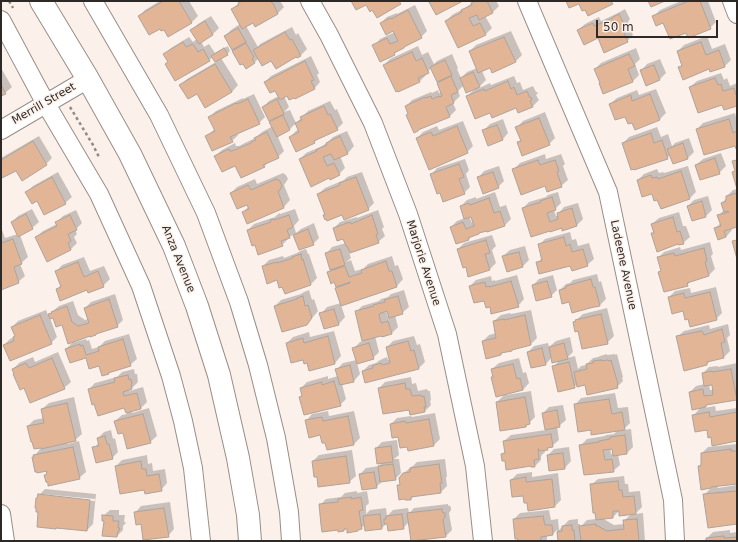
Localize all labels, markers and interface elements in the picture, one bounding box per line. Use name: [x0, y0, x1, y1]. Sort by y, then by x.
scale bar: [598, 12, 720, 38]
text: 50 m: [603, 20, 634, 34]
street label: Merrill Street: [10, 80, 78, 128]
street label: Marjorie Avenue: [403, 219, 443, 307]
street label: Ladeene Avenue: [607, 219, 639, 311]
street label: Anza Avenue: [159, 223, 197, 295]

